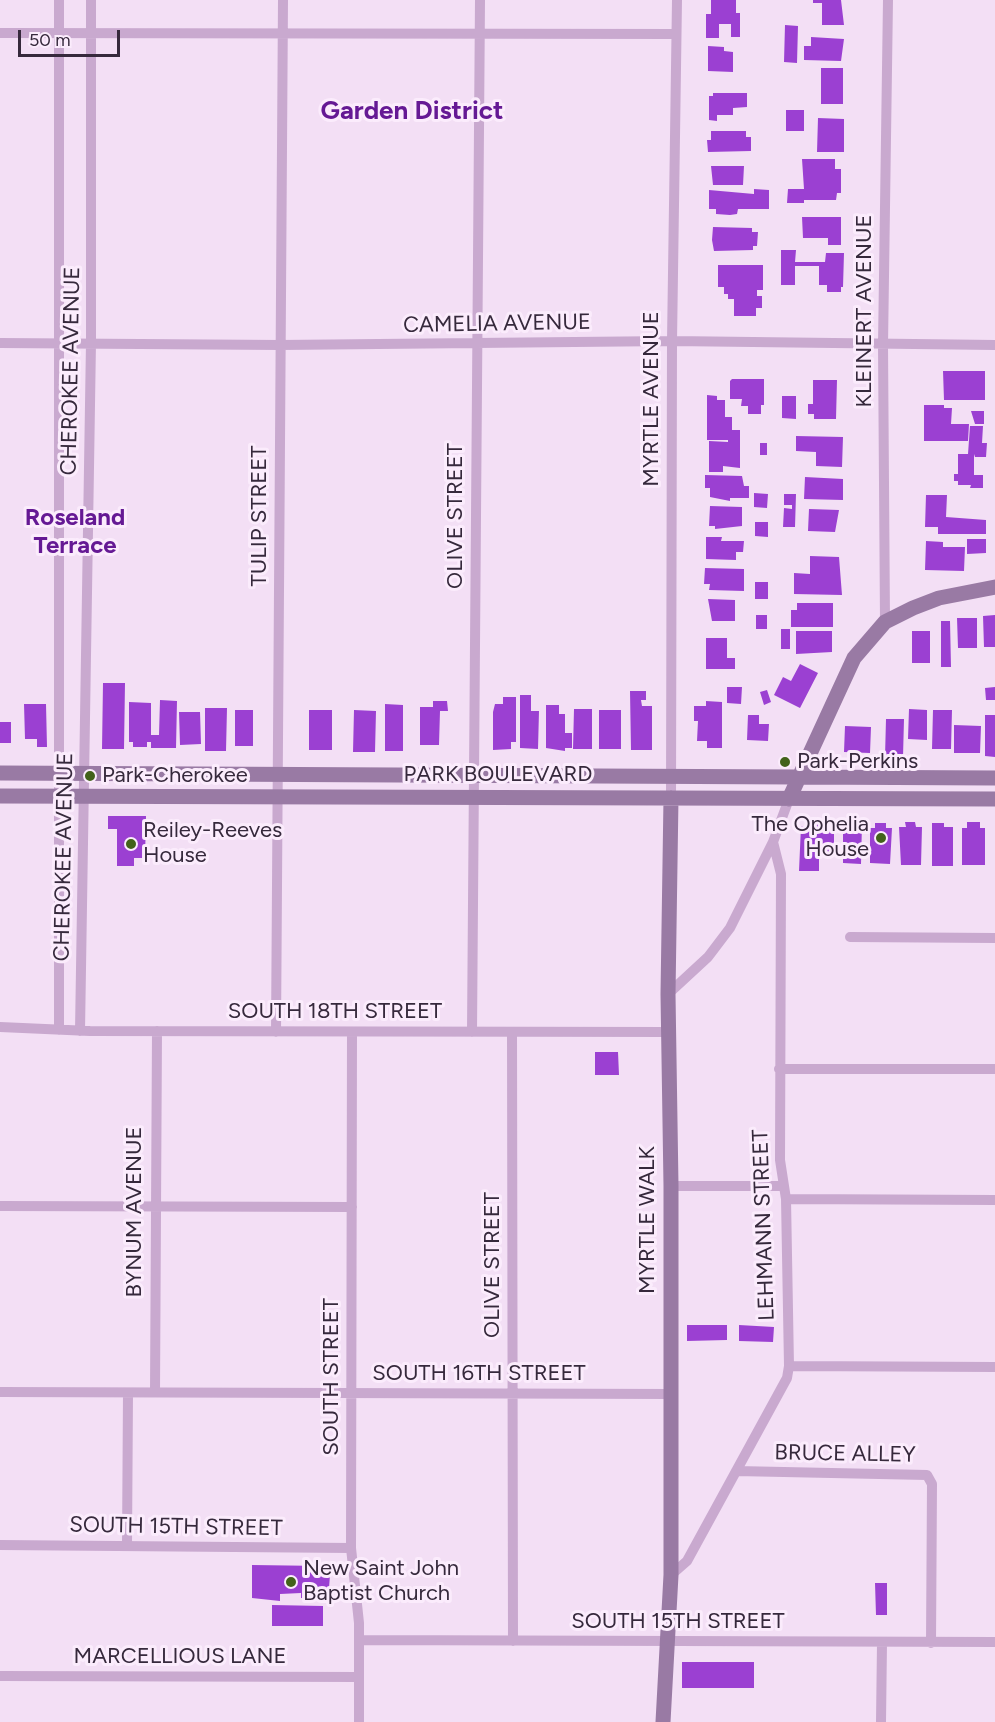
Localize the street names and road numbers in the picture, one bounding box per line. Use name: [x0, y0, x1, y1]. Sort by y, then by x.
street label: KLEINERT AVENUE: [852, 215, 878, 407]
street label: CHEROKEE AVENUE: [56, 266, 86, 476]
street label: CAMELIA AVENUE: [403, 309, 591, 339]
street label: MYRTLE AVENUE: [639, 311, 665, 487]
street label: OLIVE STREET: [443, 443, 469, 589]
street label: TULIP STREET: [247, 446, 273, 586]
street label: CHEROKEE AVENUE: [49, 752, 79, 962]
street label: PARK BOULEVARD: [404, 762, 592, 788]
street label: SOUTH 18TH STREET: [228, 999, 442, 1025]
street label: BYNUM AVENUE: [122, 1126, 148, 1298]
street label: LEHMANN STREET: [747, 1129, 781, 1321]
street label: MYRTLE WALK: [635, 1146, 661, 1294]
street label: OLIVE STREET: [480, 1192, 506, 1338]
street label: SOUTH STREET: [319, 1298, 345, 1456]
street label: SOUTH 16TH STREET: [372, 1361, 586, 1387]
street label: BRUCE ALLEY: [774, 1440, 916, 1468]
street label: SOUTH 15TH STREET: [69, 1512, 283, 1542]
street label: SOUTH 15TH STREET: [571, 1609, 785, 1635]
street label: MARCELLIOUS LANE: [74, 1644, 286, 1670]

